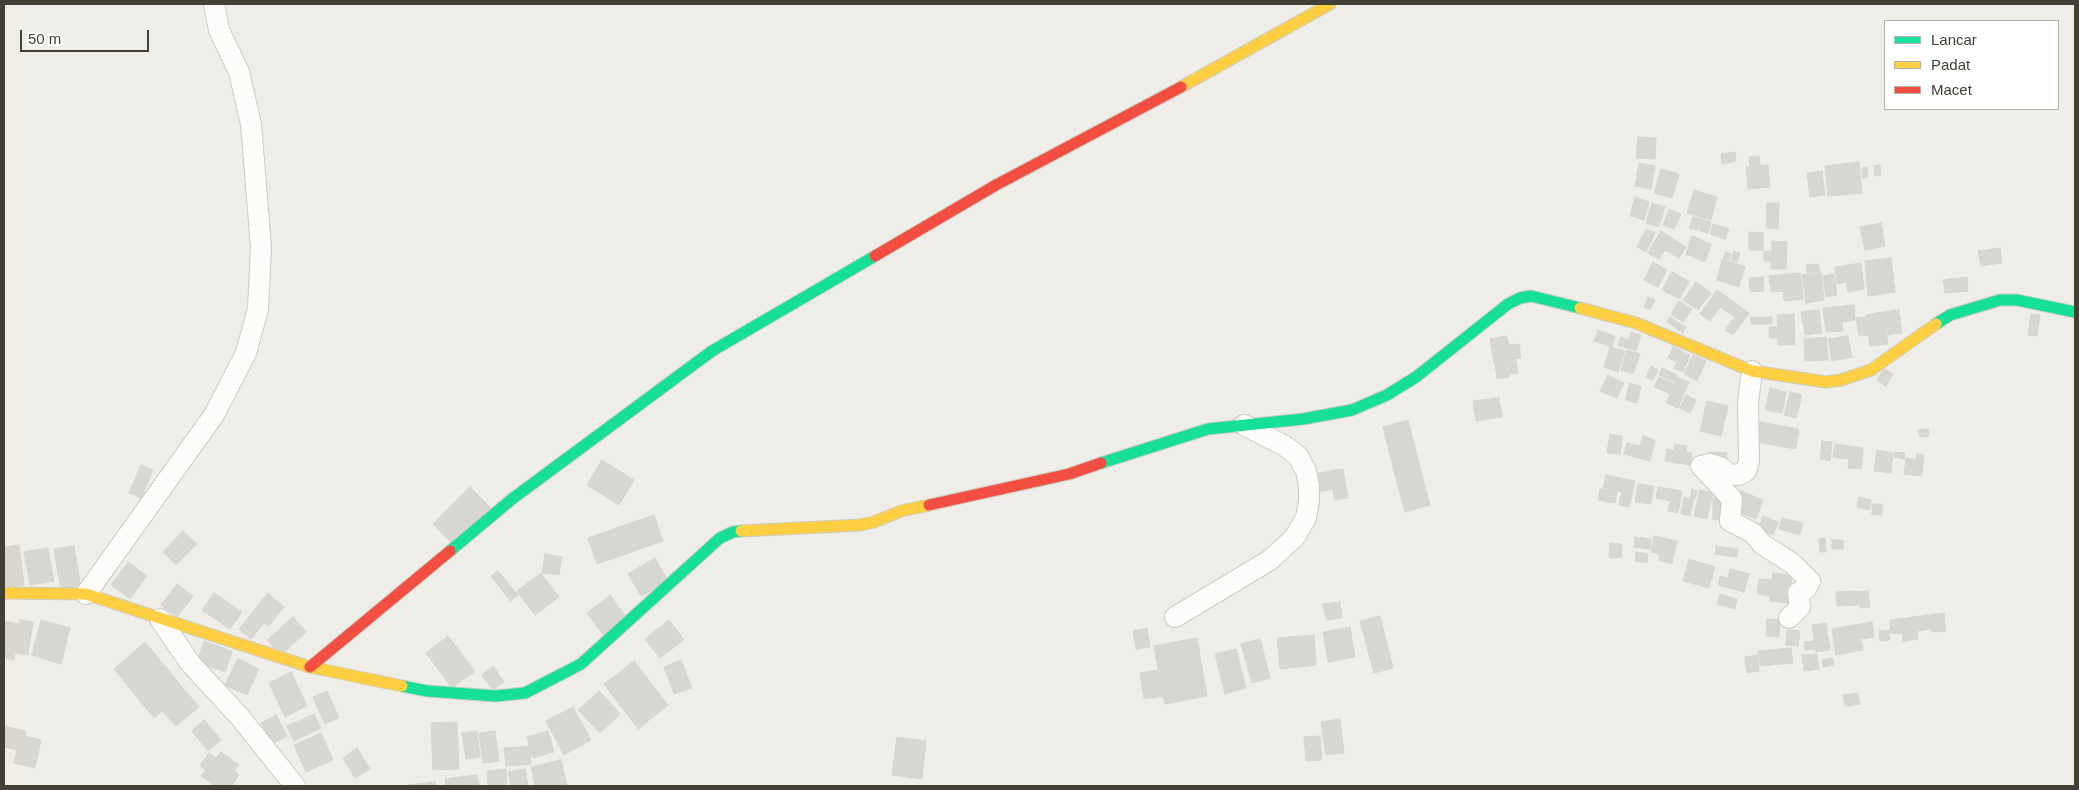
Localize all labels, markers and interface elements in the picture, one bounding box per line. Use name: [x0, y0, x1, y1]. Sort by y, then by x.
scale bar: [22, 20, 151, 52]
legend: [1884, 20, 2059, 110]
text: 50 m: [28, 30, 61, 47]
text: Lancar: [1931, 31, 1977, 48]
text: Padat: [1931, 56, 1970, 73]
text: Macet: [1931, 81, 1972, 98]

